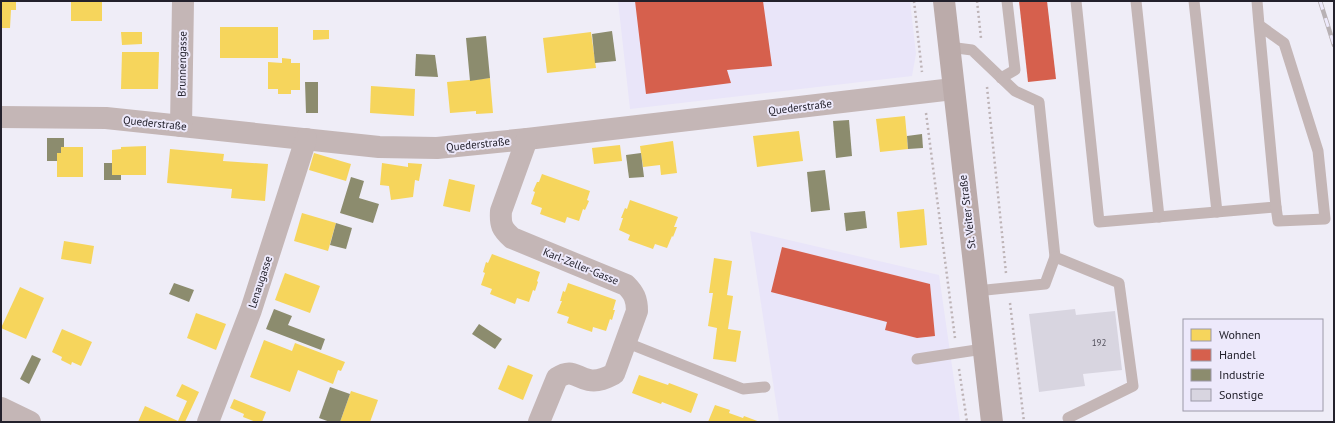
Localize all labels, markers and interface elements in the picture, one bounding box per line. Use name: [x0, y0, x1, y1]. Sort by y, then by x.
street label: Brunnengasse: [174, 31, 190, 97]
street label: Quederstraße: [767, 96, 833, 118]
street label: Quederstraße: [122, 113, 188, 133]
street label: Quederstraße: [445, 134, 511, 154]
street label: St. Veiter Straße: [955, 174, 979, 250]
street label: Karl-Zeller-Gasse: [541, 244, 621, 288]
street label: Lenaugasse: [245, 254, 275, 310]
legend: [1183, 319, 1323, 411]
text: Wohnen: [1219, 327, 1261, 342]
house number: 192: [1092, 337, 1106, 348]
text: Handel: [1219, 347, 1256, 362]
text: Industrie: [1219, 367, 1265, 382]
text: Sonstige: [1219, 387, 1263, 402]

